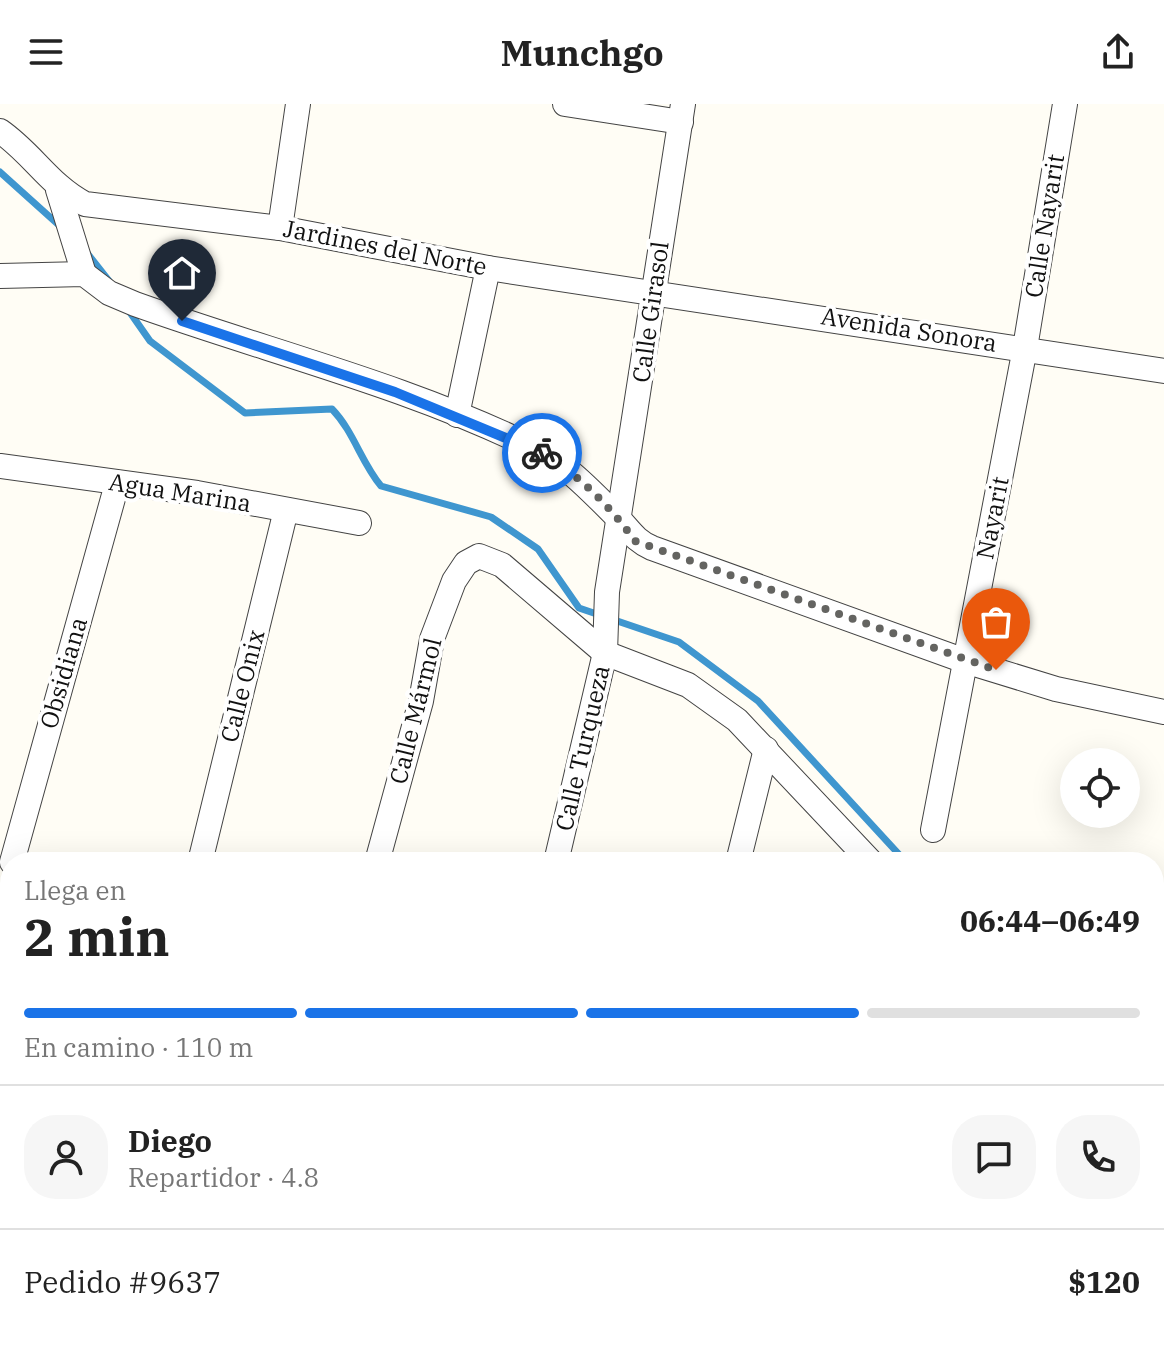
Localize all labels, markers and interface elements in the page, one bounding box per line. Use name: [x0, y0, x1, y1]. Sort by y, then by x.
text: Munchgo: [500, 29, 664, 76]
icon: menu: [24, 30, 68, 74]
icon: share: [1096, 30, 1140, 74]
street label: Calle Nayarit: [1017, 152, 1071, 300]
street label: Jardines del Norte: [281, 212, 490, 282]
pin: [148, 239, 216, 321]
street label: Calle Girasol: [624, 239, 676, 385]
icon: home: [160, 251, 204, 295]
street label: Avenida Sonora: [819, 299, 999, 359]
courier: [502, 413, 582, 493]
icon: bike: [520, 431, 564, 475]
street label: Agua Marina: [107, 465, 254, 519]
street label: Nayarit: [968, 474, 1016, 562]
pin: [962, 588, 1030, 670]
icon: bag: [974, 600, 1018, 644]
street label: Obsidiana: [32, 613, 94, 732]
street label: Calle Onix: [213, 626, 271, 745]
street label: Calle Mármol: [381, 634, 449, 787]
street label: Calle Turqueza: [547, 662, 617, 834]
map controls: [1060, 748, 1140, 828]
button: locate: [1060, 748, 1140, 828]
text: Llega en: [24, 873, 126, 907]
text: 06:44–06:49: [960, 901, 1140, 940]
text: 2 min: [24, 903, 170, 970]
text: En camino · 110 m: [24, 1030, 253, 1064]
button: person: [24, 1115, 108, 1199]
button: chat: [952, 1115, 1036, 1199]
button: phone: [1056, 1115, 1140, 1199]
text: Diego: [128, 1121, 212, 1160]
text: Repartidor · 4.8: [128, 1160, 319, 1194]
text: Pedido #9637: [24, 1262, 221, 1301]
text: $120: [1068, 1262, 1140, 1301]

